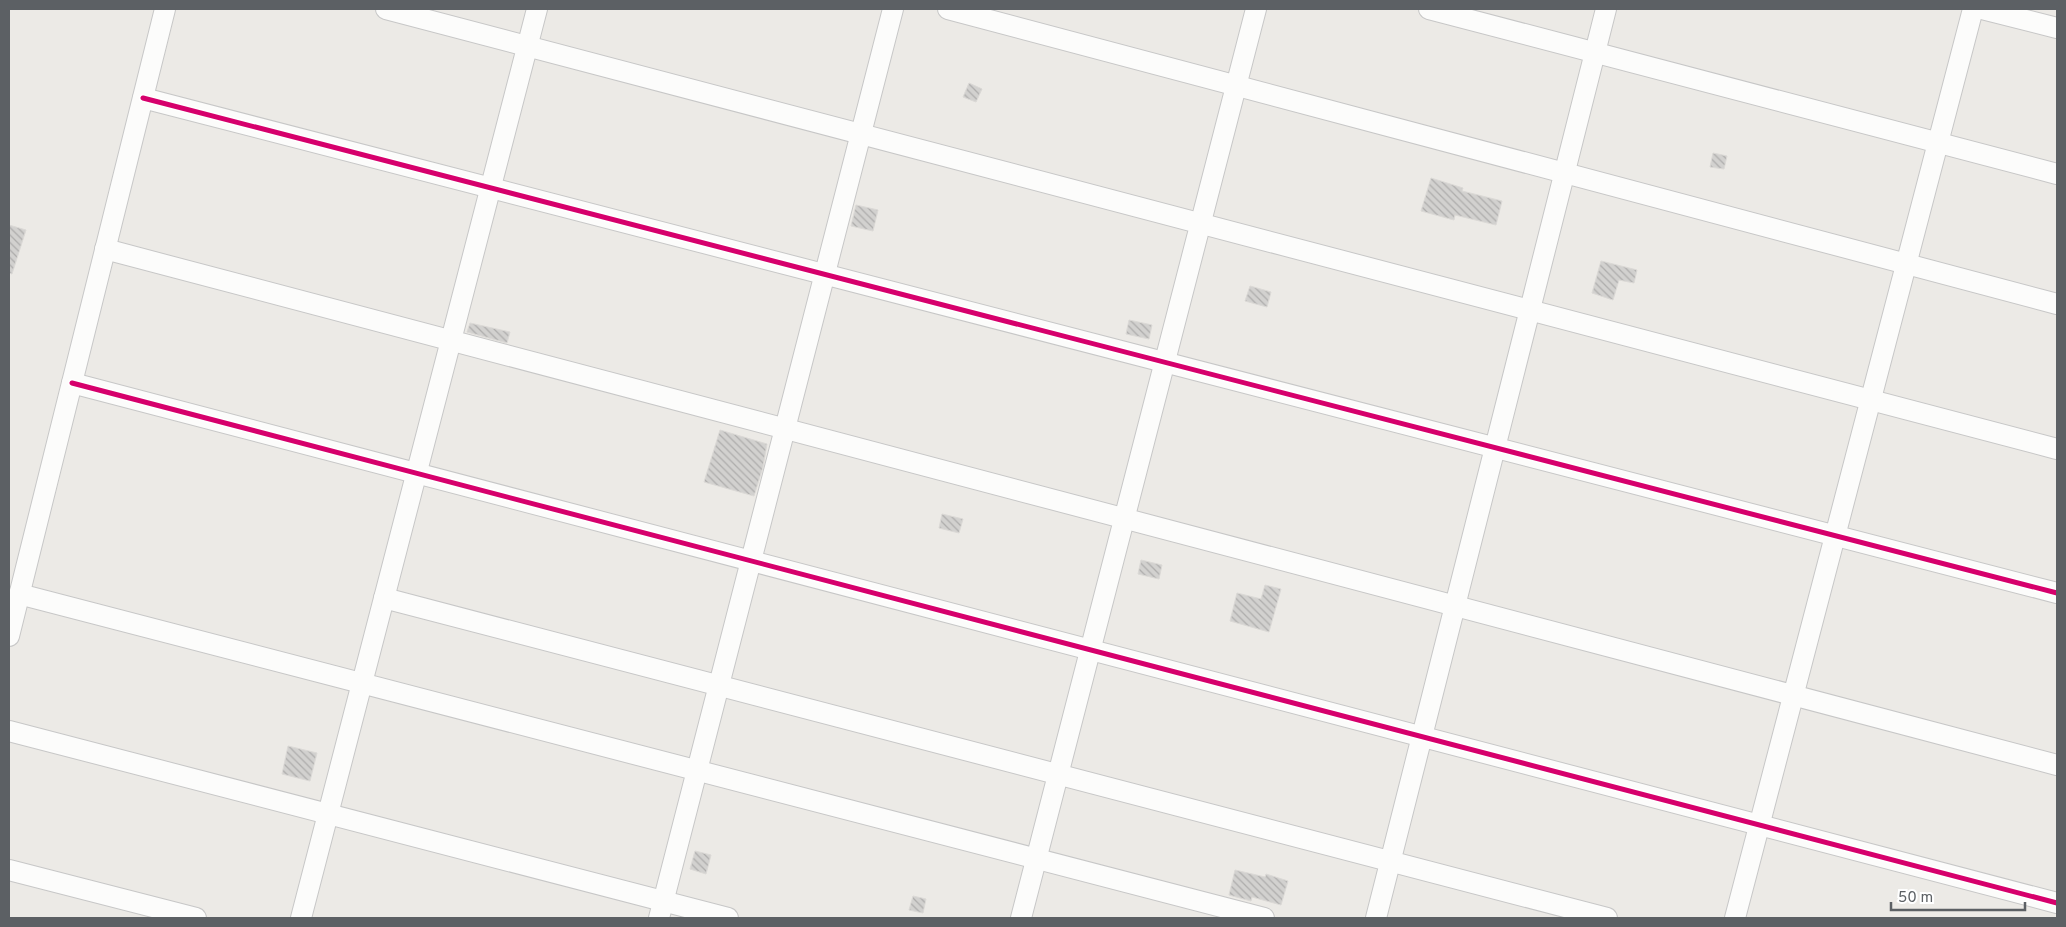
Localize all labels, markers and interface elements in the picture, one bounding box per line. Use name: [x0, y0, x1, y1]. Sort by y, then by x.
scale bar: [1891, 880, 2025, 912]
text: 50 m: [1898, 889, 1933, 908]

